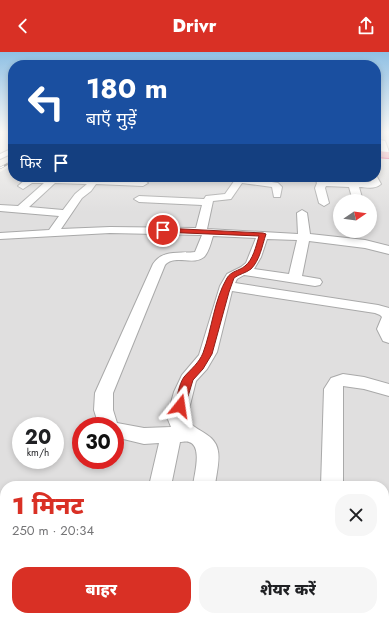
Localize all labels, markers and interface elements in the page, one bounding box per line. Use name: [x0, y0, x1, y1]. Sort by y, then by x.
text: Drivr: [172, 13, 217, 39]
icon: back: [12, 15, 34, 37]
icon: share: [355, 15, 377, 37]
text: 180 m: [86, 68, 168, 109]
icon: left: [20, 76, 72, 128]
text: बाएँ मुड़ें: [86, 106, 137, 132]
text: फिर: [20, 152, 42, 174]
icon: arrive: [50, 152, 72, 174]
north arrow: [333, 194, 377, 238]
map controls: [333, 194, 377, 238]
pin: [146, 213, 180, 247]
icon: arrive: [152, 219, 174, 241]
position arrow: [159, 385, 201, 427]
speed limit sign: 30: [72, 417, 124, 469]
text: 20: [25, 423, 51, 452]
text: km/h: [27, 445, 49, 460]
text: 1 मिनट: [12, 488, 84, 523]
button: close: [335, 494, 377, 536]
text: 250 m · 20:34: [12, 521, 94, 540]
button: बाहर: [12, 567, 191, 613]
button: शेयर करें: [199, 567, 377, 613]

